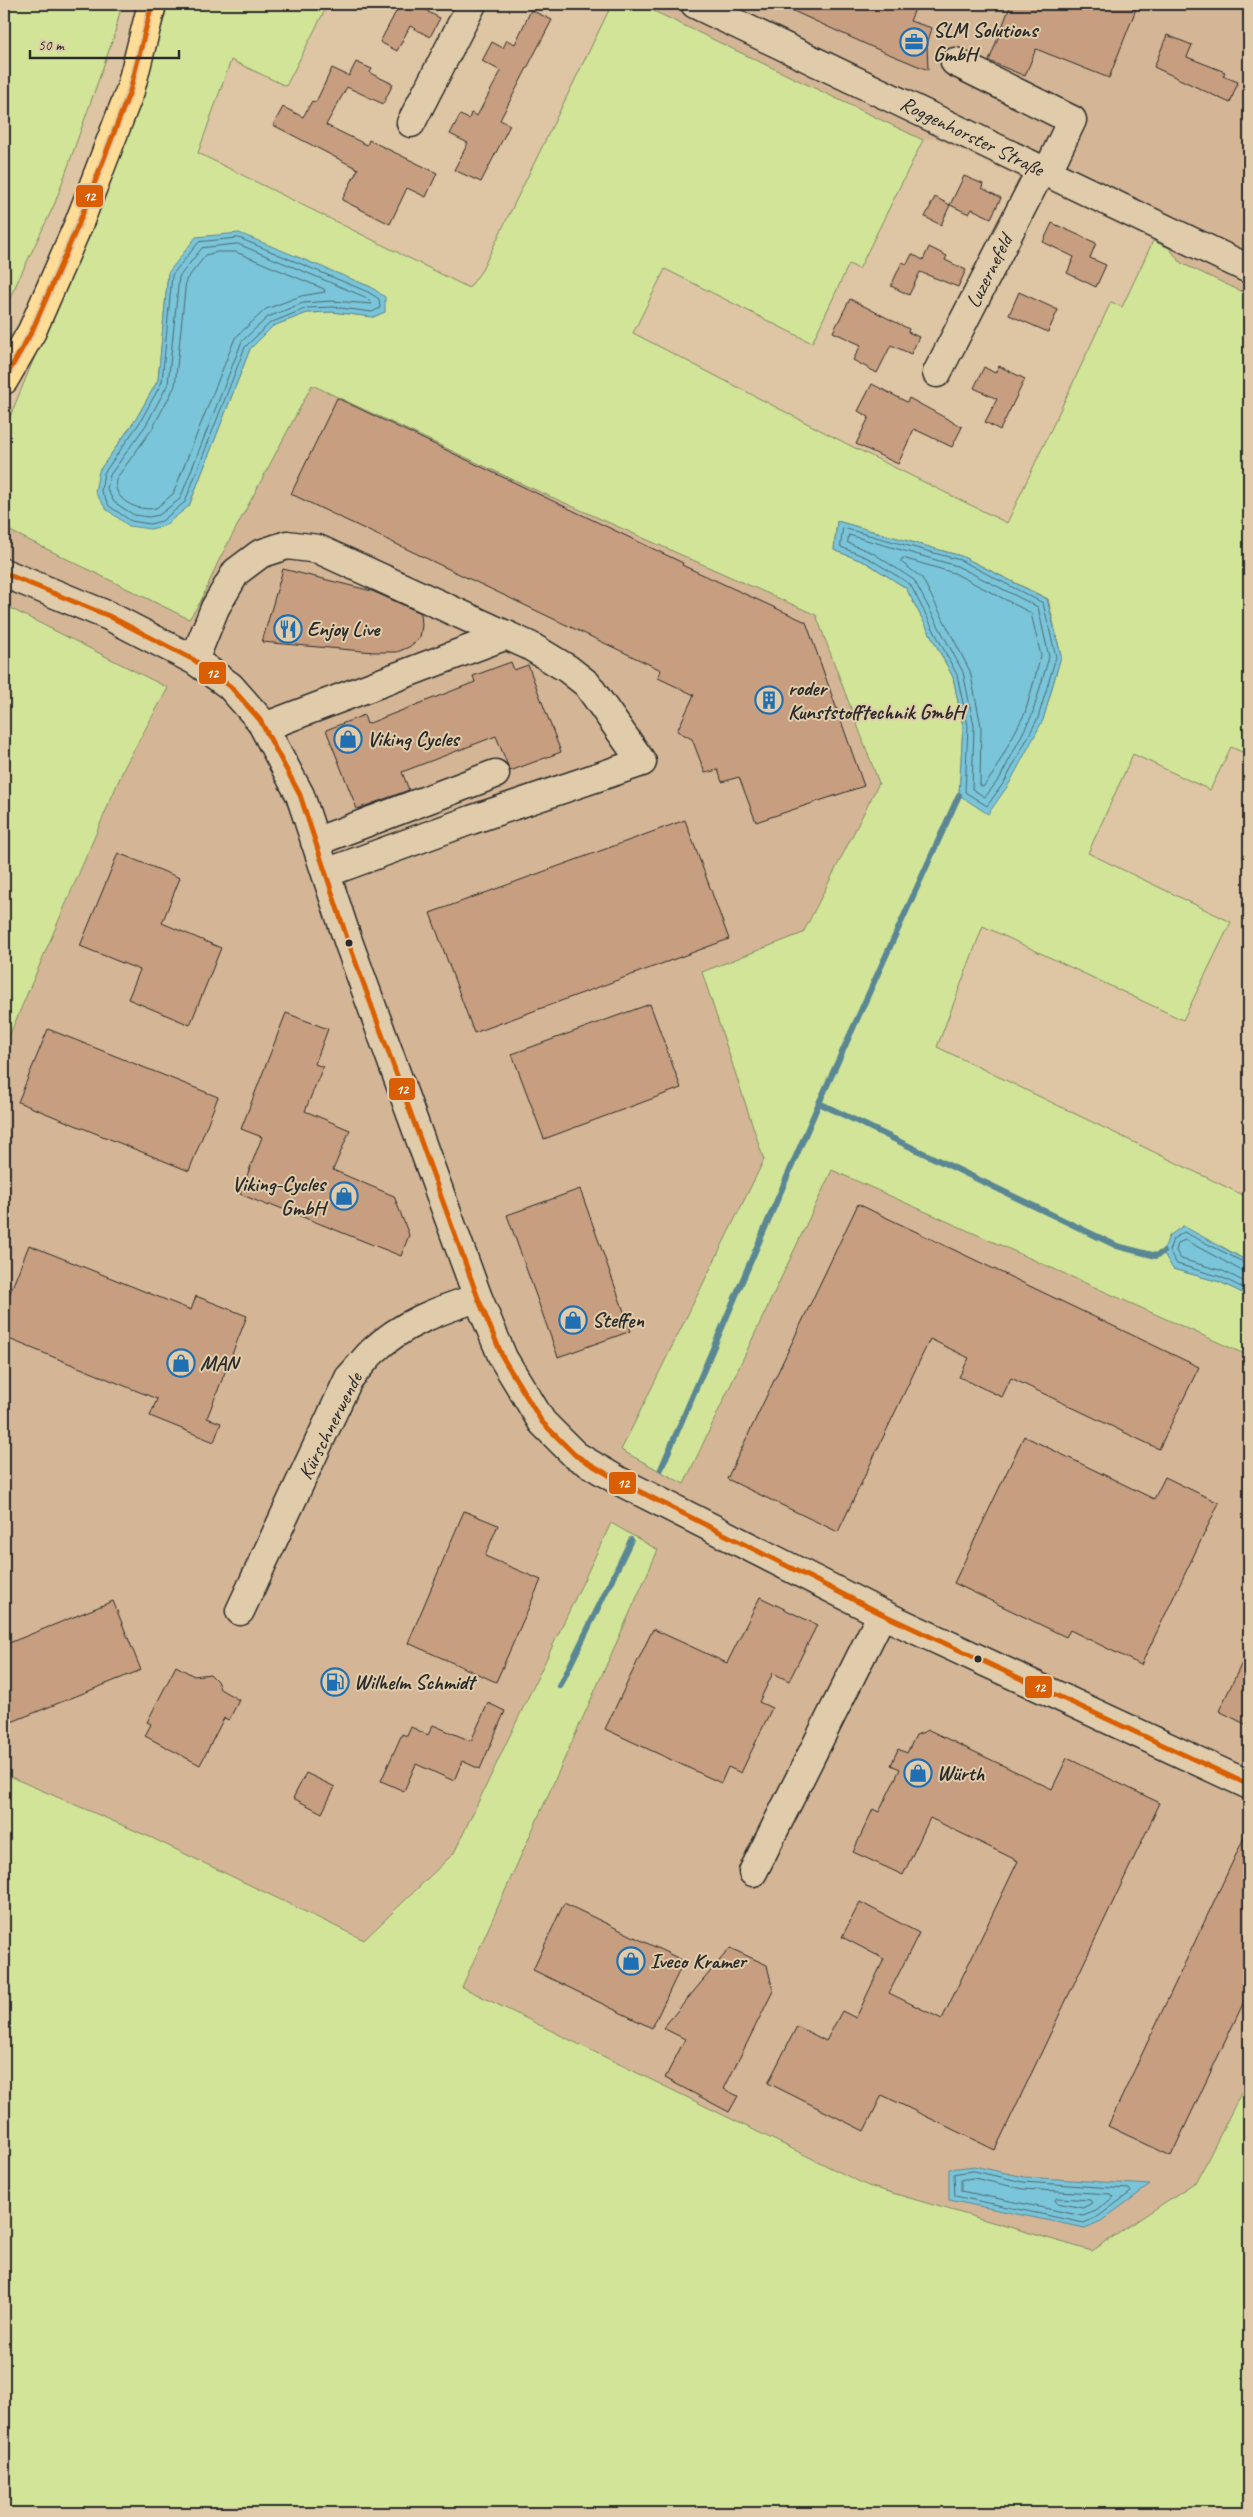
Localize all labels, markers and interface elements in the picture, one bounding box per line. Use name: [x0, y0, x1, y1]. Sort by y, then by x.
place label: SLM Solutions GmbH: [933, 17, 1040, 67]
office icon: SLM Solutions GmbH: [899, 27, 929, 57]
scale bar: [30, 28, 179, 60]
text: 50 m: [38, 36, 65, 55]
street label: Roggenhorster Straße: [896, 90, 1050, 183]
line badge: 12: [75, 184, 104, 208]
text: 12: [83, 188, 97, 205]
street label: Luzernefeld: [960, 228, 1020, 312]
restaurant icon: Enjoy Live: [273, 614, 303, 644]
place label: Enjoy Live: [307, 616, 381, 642]
line badge: 12: [198, 661, 227, 685]
text: 12: [206, 665, 220, 682]
place label: roder Kunststofftechnik GmbH: [788, 675, 968, 725]
building icon: roder Kunststofftechnik GmbH: [754, 685, 784, 715]
shop icon: Viking Cycles: [333, 724, 363, 754]
place label: Viking Cycles: [367, 726, 461, 752]
unlabelled marker: [344, 938, 354, 948]
line badge: 12: [388, 1077, 416, 1101]
text: 12: [396, 1081, 410, 1098]
place label: Viking-Cycles GmbH: [232, 1171, 329, 1221]
shop icon: Viking-Cycles GmbH: [329, 1181, 359, 1211]
shop icon: Steffen: [558, 1305, 588, 1335]
place label: Steffen: [592, 1307, 644, 1333]
shop icon: MAN: [166, 1348, 196, 1378]
place label: MAN: [200, 1350, 242, 1376]
street label: Kürschnerwende: [292, 1367, 369, 1484]
line badge: 12: [608, 1471, 637, 1495]
text: 12: [617, 1475, 631, 1492]
unlabelled marker: [973, 1654, 983, 1664]
fuel station icon: Wilhelm Schmidt: [320, 1667, 350, 1697]
place label: Wilhelm Schmidt: [354, 1669, 477, 1695]
line badge: 12: [1024, 1675, 1053, 1699]
text: 12: [1033, 1679, 1047, 1696]
shop icon: Würth: [903, 1758, 933, 1788]
place label: Würth: [937, 1760, 985, 1786]
shop icon: Iveco Kramer: [616, 1946, 646, 1976]
place label: Iveco Kramer: [650, 1948, 748, 1974]

